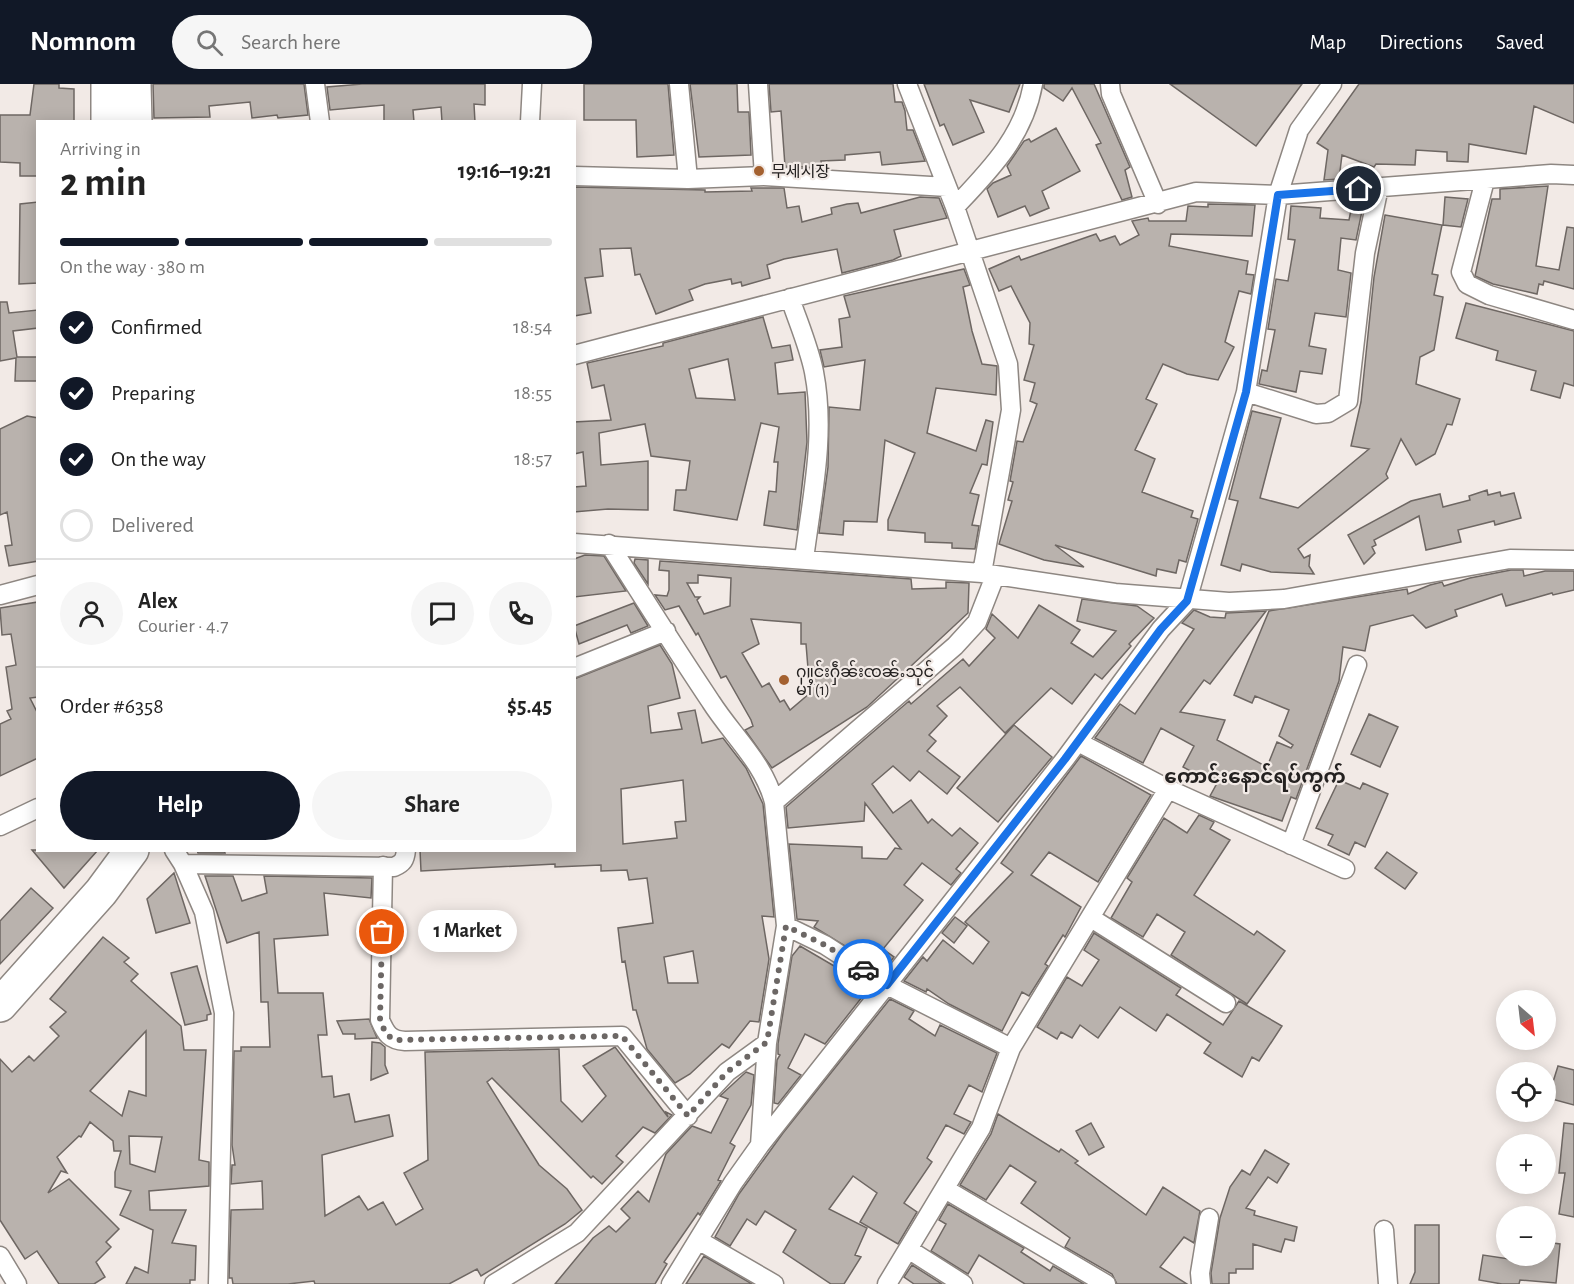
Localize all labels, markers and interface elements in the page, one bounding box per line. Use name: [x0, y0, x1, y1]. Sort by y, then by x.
search box: [172, 15, 592, 69]
icon: search: [193, 26, 226, 59]
text: Nomnom: [30, 28, 136, 56]
text: Search here: [241, 31, 341, 53]
text: Map: [1310, 32, 1346, 53]
text: Directions: [1379, 32, 1463, 53]
text: Saved: [1496, 32, 1544, 53]
text: Arriving in: [60, 139, 141, 159]
text: 19:16–19:21: [458, 160, 552, 182]
pin: [1333, 163, 1384, 214]
text: 2 min: [60, 164, 147, 203]
marker: 무세시장: [752, 164, 766, 178]
place label: 무세시장: [771, 164, 830, 180]
icon: home: [1342, 172, 1375, 205]
text: On the way · 380 m: [60, 257, 205, 277]
icon: check: [60, 311, 93, 344]
text: Confirmed: [111, 316, 202, 338]
text: 18:54: [513, 317, 552, 337]
icon: check: [60, 377, 93, 410]
text: Preparing: [111, 382, 195, 404]
text: 18:55: [514, 383, 552, 403]
icon: check: [60, 443, 93, 476]
text: On the way: [111, 448, 206, 470]
text: 18:57: [514, 449, 552, 469]
text: Delivered: [111, 514, 194, 536]
button: person: [60, 582, 123, 645]
button: chat: [411, 582, 474, 645]
button: phone: [489, 582, 552, 645]
text: Alex: [138, 590, 178, 612]
text: Courier · 4.7: [138, 616, 229, 636]
place label: ႁူင်းႁဵၼ်းၸၼ်ႉသုင် မၢႆ (1): [796, 660, 934, 698]
marker: ႁူင်းႁဵၼ်းၸၼ်ႉသုင် မၢႆ (1): [777, 673, 791, 687]
text: Order #6358: [60, 695, 164, 717]
text: $5.45: [507, 695, 552, 717]
district label: ကောင်းနောင်ရပ်ကွက်: [1164, 763, 1346, 792]
button: Help: [60, 771, 300, 840]
button: Share: [312, 771, 552, 840]
pin: [356, 906, 407, 957]
callout: 1 Market: [418, 911, 517, 953]
icon: bag: [365, 915, 398, 948]
text: 1 Market: [433, 921, 502, 941]
courier: [833, 939, 893, 999]
icon: car: [847, 953, 880, 986]
north arrow: [1496, 990, 1556, 1050]
map controls: [1496, 990, 1556, 1266]
button: locate: [1496, 1062, 1556, 1122]
button: +: [1496, 1134, 1556, 1194]
button: −: [1496, 1206, 1556, 1266]

